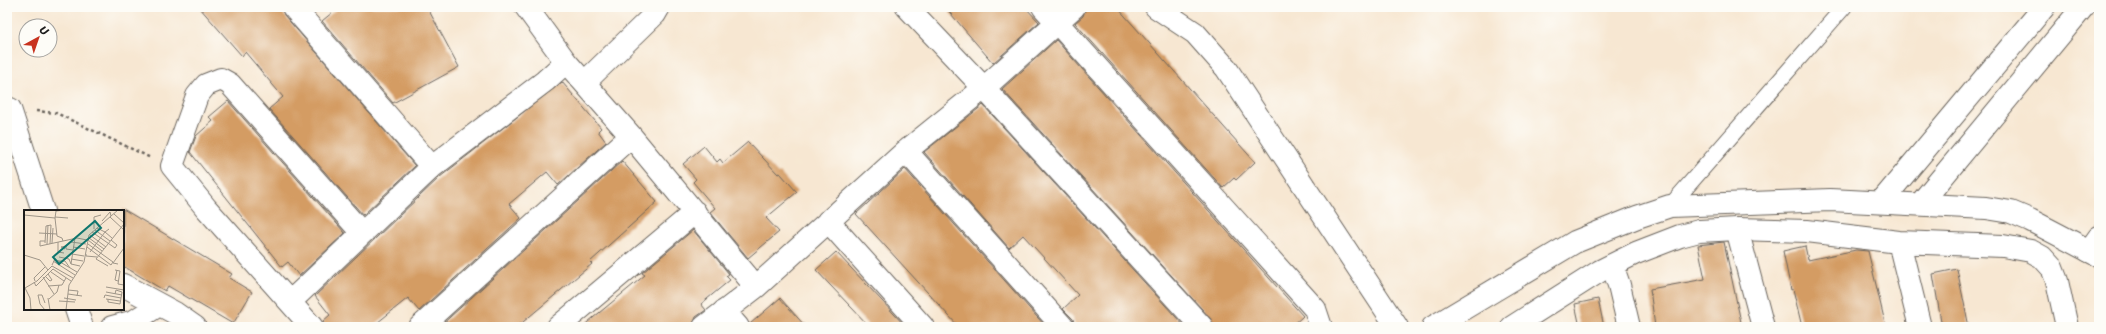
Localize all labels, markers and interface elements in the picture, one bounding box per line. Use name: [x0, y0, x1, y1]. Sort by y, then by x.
north arrow: [18, 18, 58, 58]
text: U: [35, 21, 54, 41]
inset map: [24, 210, 124, 310]

